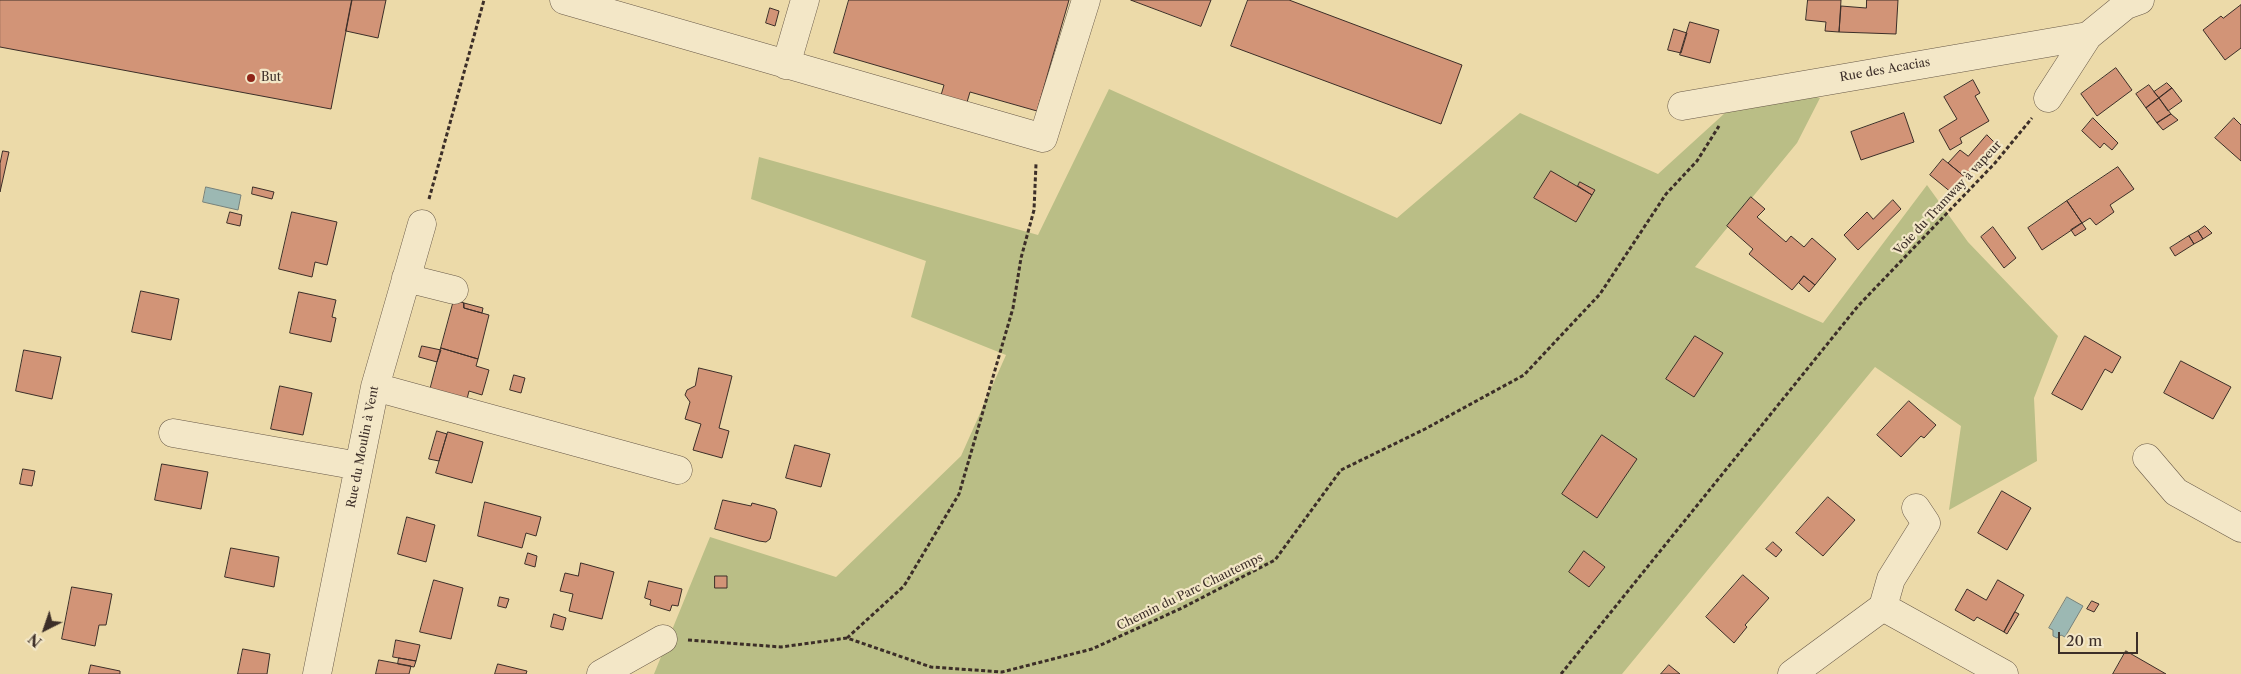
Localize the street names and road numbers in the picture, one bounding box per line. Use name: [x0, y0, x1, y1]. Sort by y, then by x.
street label: Rue des Acacias: [1839, 55, 1931, 85]
street label: Voie du Tramway à vapeur: [1891, 138, 2005, 258]
street label: Rue du Moulin à Vent: [344, 385, 382, 509]
street label: Chemin du Parc Chautemps: [1115, 550, 1265, 634]

